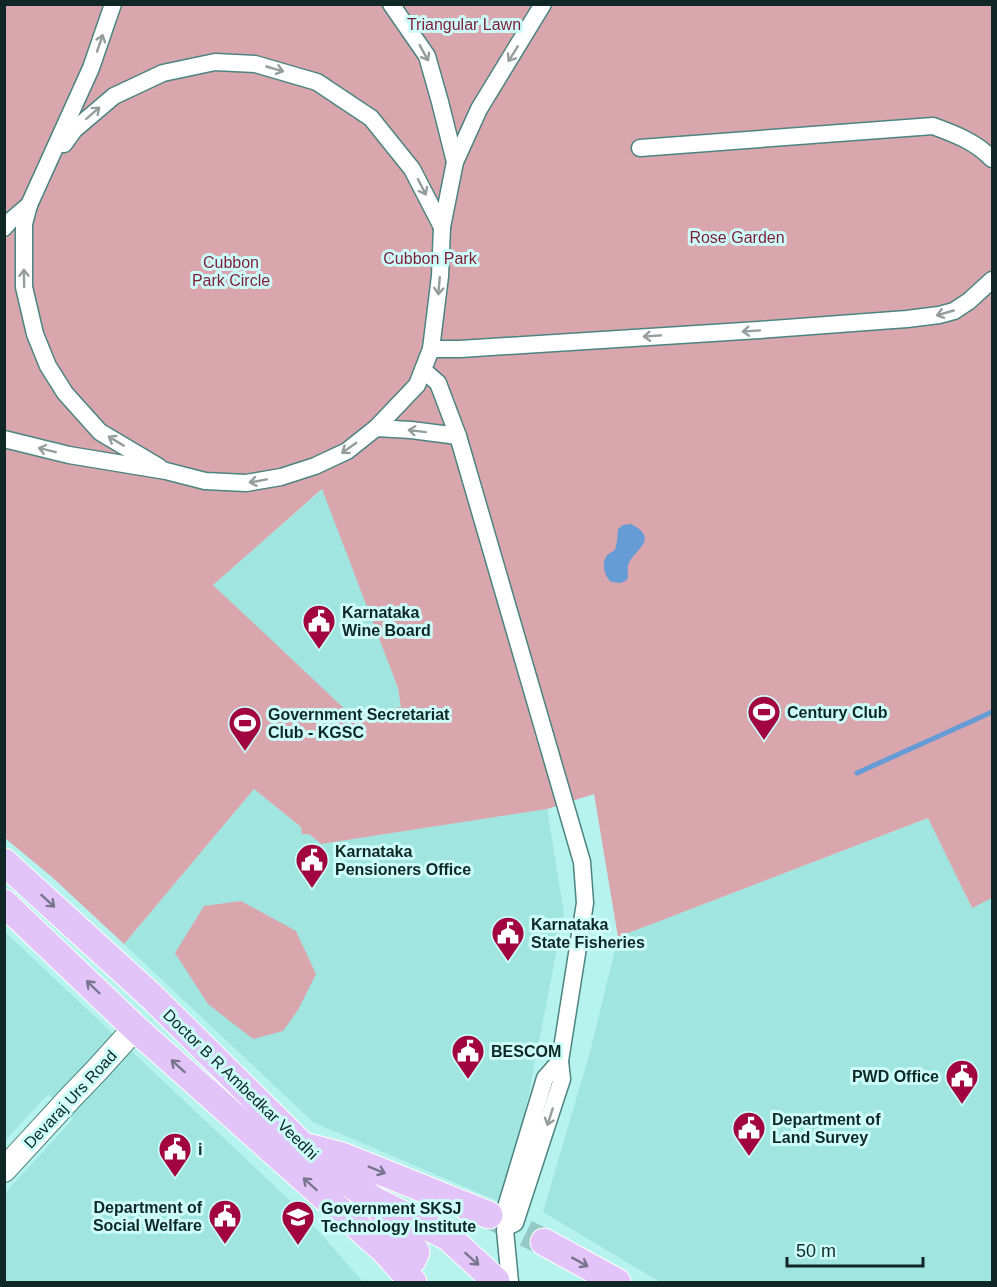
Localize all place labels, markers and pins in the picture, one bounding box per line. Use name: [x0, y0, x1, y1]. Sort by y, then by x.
public building icon: Karnataka Wine Board: [301, 603, 337, 650]
place label: Karnataka Wine Board: [342, 604, 431, 639]
sports icon: Century Club: [746, 694, 782, 741]
place label: Century Club: [787, 704, 888, 721]
sports icon: Government Secretariat Club - KGSC: [227, 705, 263, 752]
place label: Government Secretariat Club - KGSC: [268, 706, 450, 741]
public building icon: Karnataka Pensioners Office: [294, 842, 330, 889]
place label: Karnataka Pensioners Office: [335, 843, 471, 878]
public building icon: Karnataka State Fisheries: [490, 915, 526, 962]
place label: Karnataka State Fisheries: [531, 916, 645, 951]
public building icon: BESCOM: [450, 1033, 486, 1080]
place label: BESCOM: [491, 1043, 561, 1060]
public building icon: PWD Office: [944, 1058, 980, 1105]
place label: PWD Office: [852, 1068, 939, 1085]
public building icon: Department of Land Survey: [731, 1110, 767, 1157]
place label: Department of Land Survey: [772, 1111, 881, 1146]
public building icon: i: [157, 1131, 193, 1178]
place label: i: [198, 1139, 202, 1159]
public building icon: Department of Social Welfare: [207, 1198, 243, 1245]
place label: Department of Social Welfare: [93, 1199, 203, 1234]
school or university icon: Government SKSJ Technology Institute: [280, 1199, 316, 1246]
place label: Government SKSJ Technology Institute: [321, 1200, 476, 1235]

